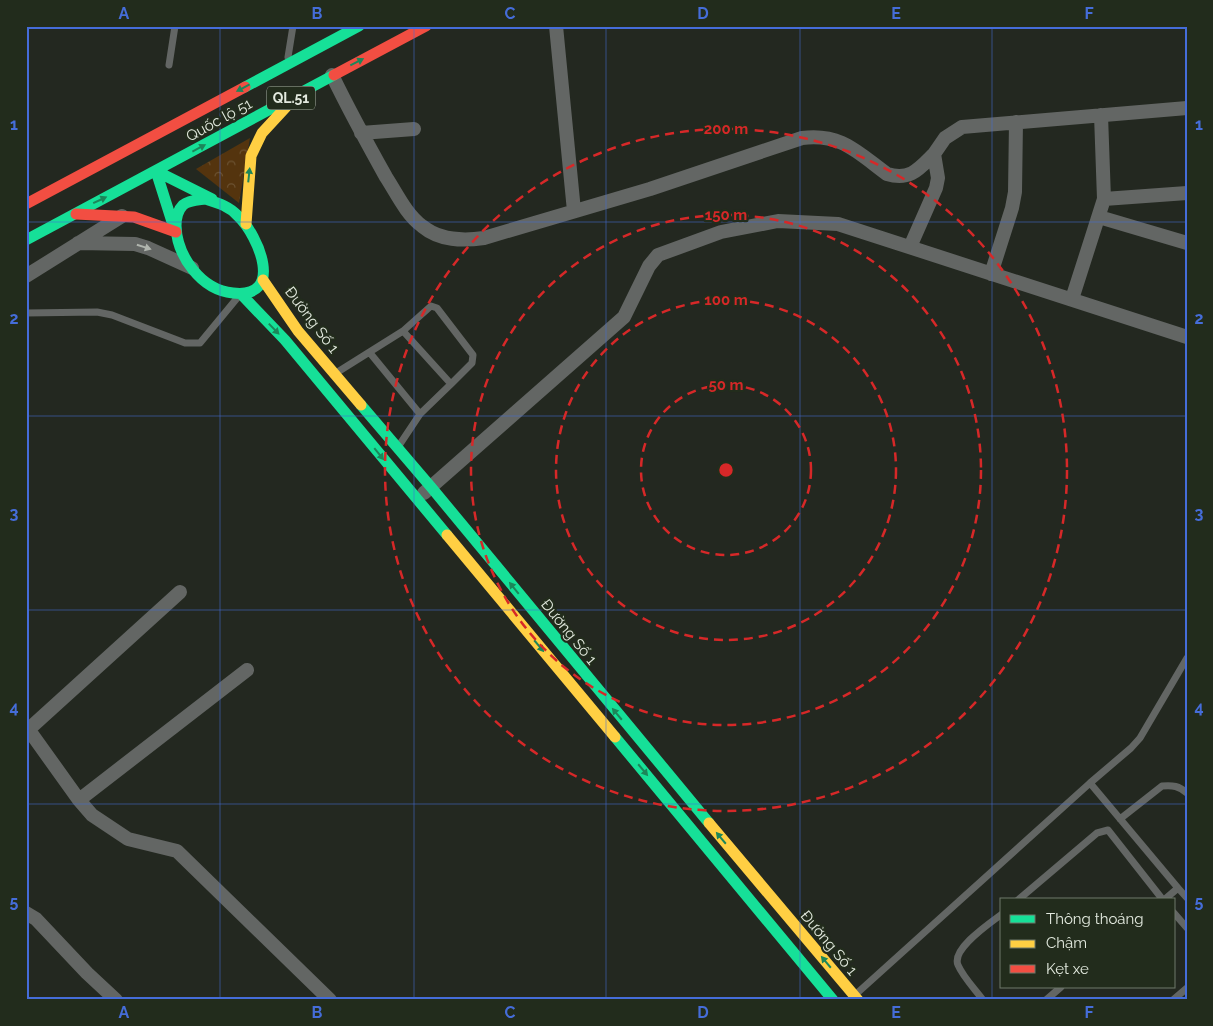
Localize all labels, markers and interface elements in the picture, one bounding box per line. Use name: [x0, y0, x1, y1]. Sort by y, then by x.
text: A: [119, 4, 130, 23]
text: B: [312, 4, 323, 23]
text: C: [505, 4, 516, 23]
text: D: [697, 4, 709, 23]
text: E: [891, 4, 901, 23]
text: F: [1084, 4, 1094, 23]
one-way arrow: [350, 58, 365, 66]
one-way arrow: [236, 84, 251, 92]
road number: QL.51: [267, 86, 315, 110]
street label: Quốc lộ 51: [183, 94, 256, 145]
text: 1: [10, 115, 18, 134]
text: 1: [1195, 115, 1203, 134]
text: 200 m: [704, 120, 748, 138]
one-way arrow: [192, 144, 207, 152]
one-way arrow: [245, 167, 253, 183]
one-way arrow: [93, 196, 107, 204]
text: 150 m: [705, 206, 747, 224]
one-way arrow: [137, 243, 152, 251]
street label: Đường Số 1: [281, 283, 343, 357]
text: 100 m: [704, 291, 748, 309]
text: 2: [9, 309, 19, 328]
text: 2: [1194, 309, 1204, 328]
one-way arrow: [268, 323, 280, 335]
text: 50 m: [708, 376, 744, 394]
one-way arrow: [373, 447, 384, 460]
centre of rings: [717, 461, 735, 479]
text: 3: [10, 504, 19, 523]
text: 3: [1195, 504, 1204, 523]
one-way arrow: [508, 582, 519, 595]
street label: Đường Số 1: [537, 596, 601, 669]
one-way arrow: [533, 639, 545, 651]
text: 4: [9, 698, 19, 717]
text: 4: [1194, 698, 1204, 717]
one-way arrow: [611, 708, 622, 721]
one-way arrow: [637, 764, 649, 776]
one-way arrow: [716, 832, 727, 845]
text: 5: [10, 892, 19, 911]
text: 5: [1195, 892, 1204, 911]
legend: [1000, 898, 1176, 988]
street label: Đường Số 1: [797, 907, 862, 979]
text: Thông thoáng: [1046, 910, 1144, 928]
text: Chậm: [1046, 934, 1087, 952]
one-way arrow: [821, 956, 832, 969]
text: Kẹt xe: [1046, 960, 1089, 978]
text: A: [119, 1003, 130, 1022]
text: B: [312, 1003, 323, 1022]
text: C: [505, 1003, 516, 1022]
text: D: [697, 1003, 709, 1022]
text: E: [891, 1003, 901, 1022]
text: F: [1084, 1003, 1094, 1022]

